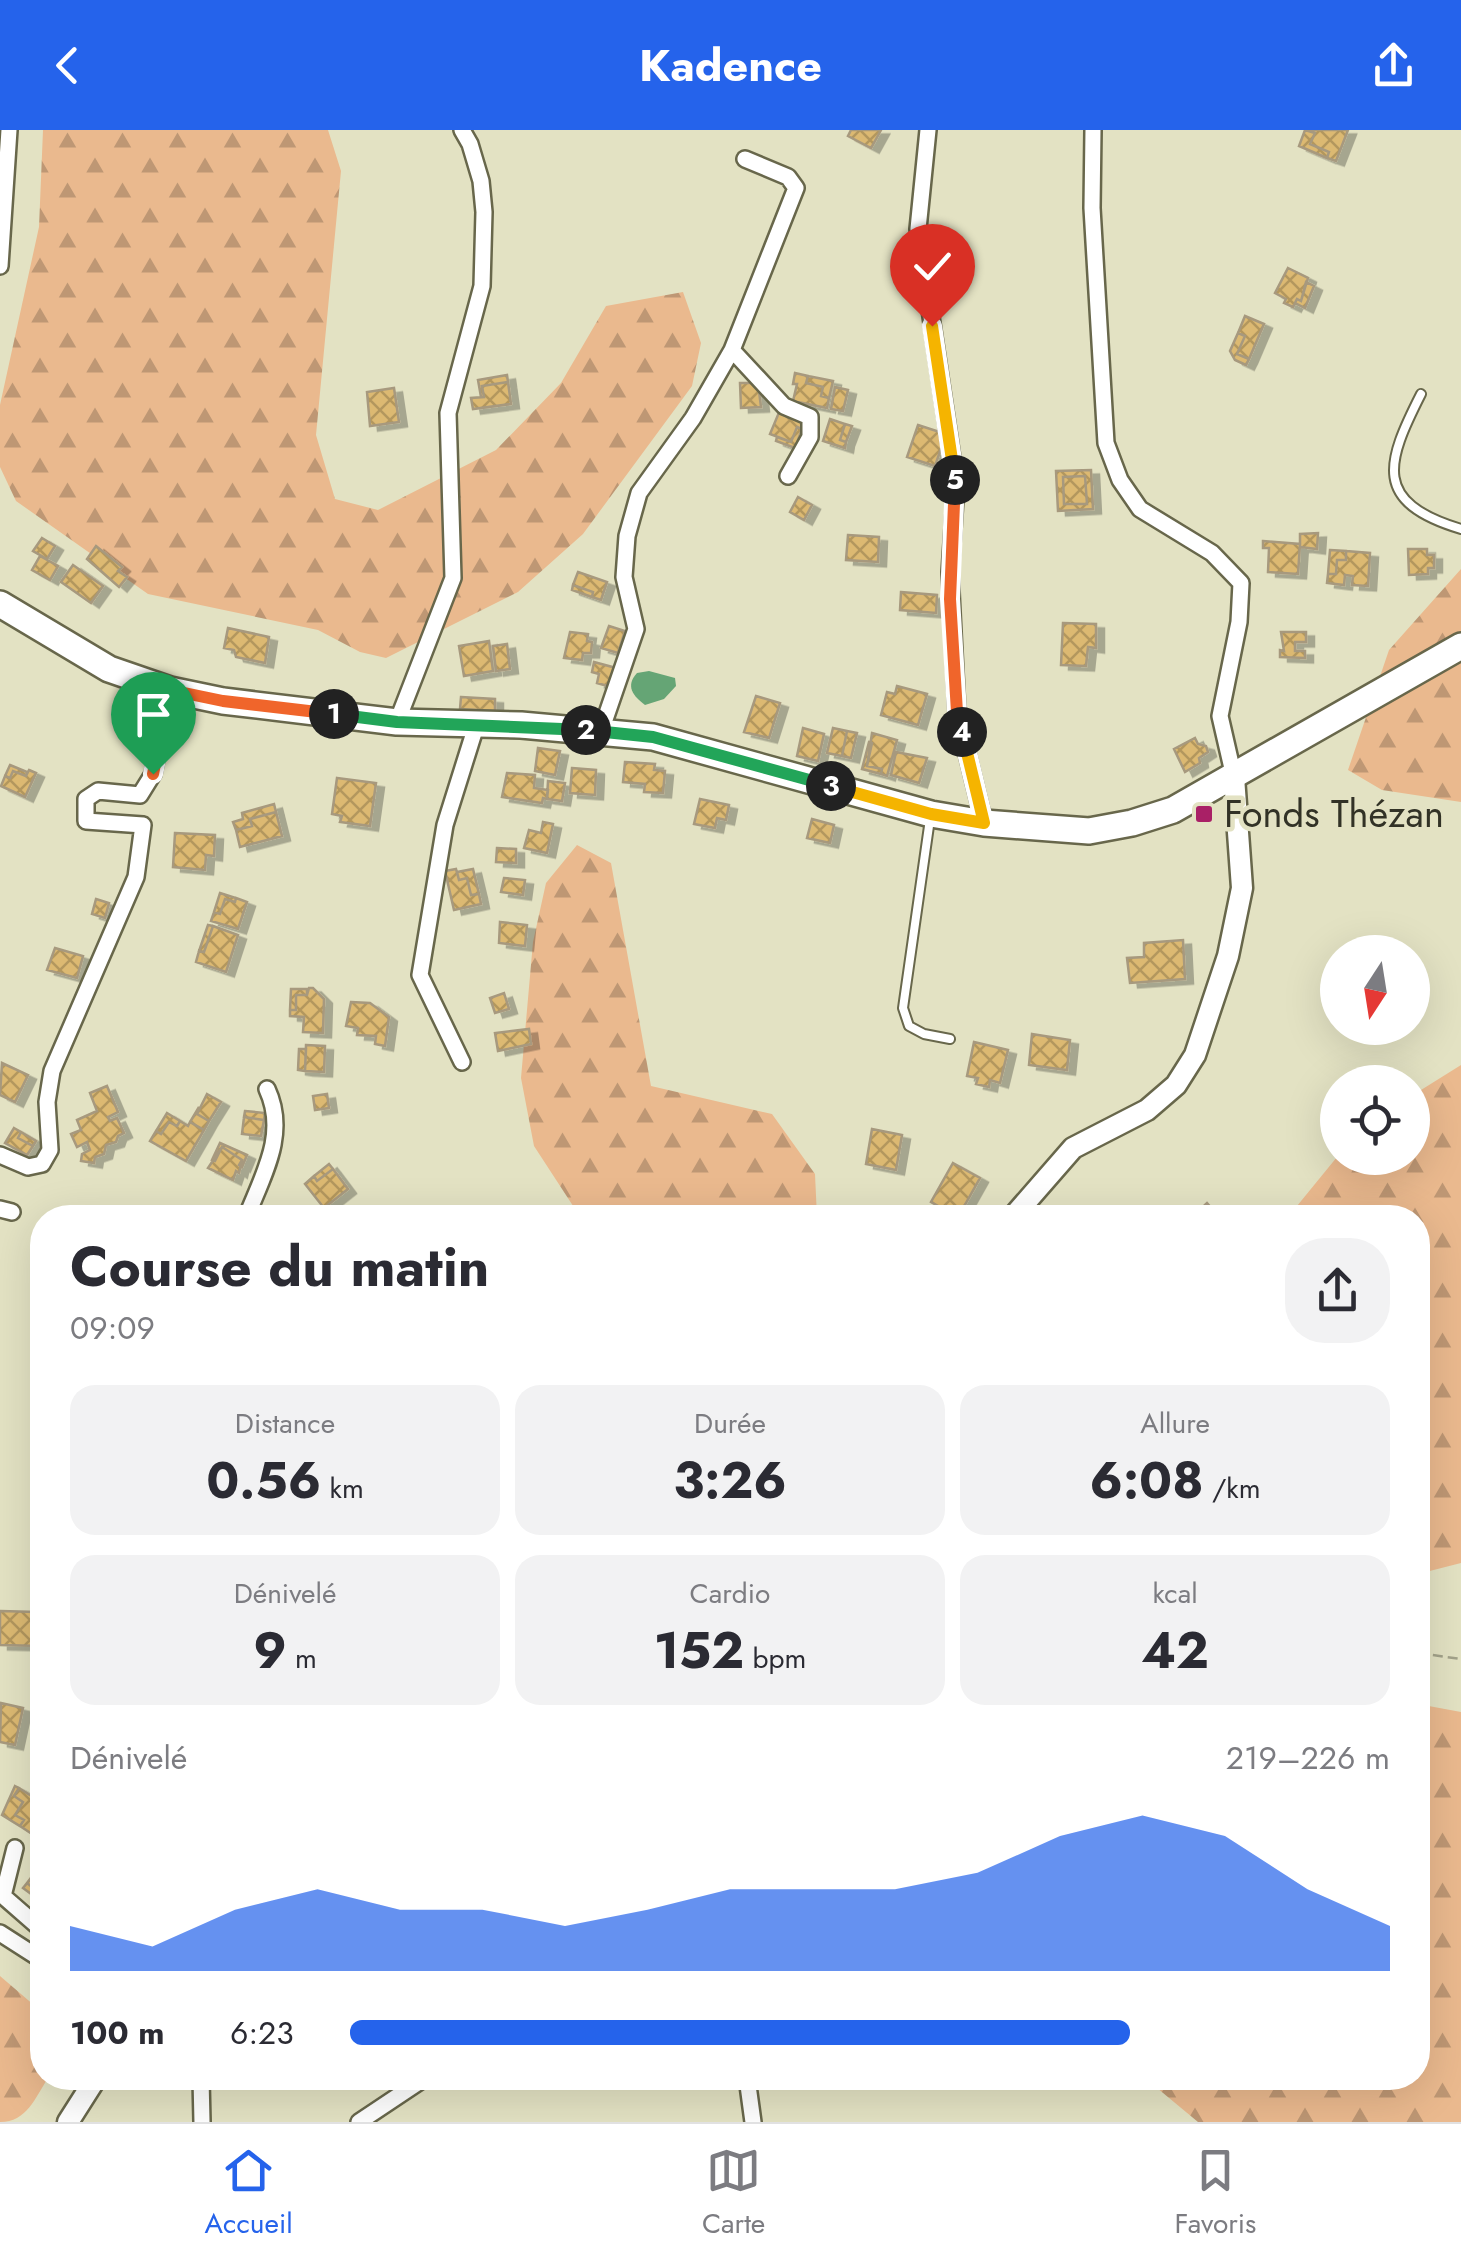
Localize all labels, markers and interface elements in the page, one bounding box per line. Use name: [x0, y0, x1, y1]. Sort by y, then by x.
text: Kadence: [639, 33, 822, 98]
icon: back: [40, 38, 95, 93]
icon: share: [1366, 38, 1421, 93]
pin: [890, 224, 975, 327]
icon: check: [905, 239, 960, 294]
pin: 5: [930, 455, 980, 505]
text: 5: [946, 459, 964, 500]
pin: [111, 672, 196, 775]
icon: arrive: [126, 687, 181, 742]
pin: 1: [309, 689, 359, 739]
text: 1: [327, 693, 341, 734]
pin: 2: [561, 705, 611, 755]
pin: 4: [937, 707, 987, 757]
text: 2: [577, 709, 595, 750]
text: 4: [952, 711, 972, 752]
pin: 3: [806, 761, 856, 811]
text: 3: [822, 765, 840, 806]
place label: Fonds Thézan: [1224, 786, 1444, 841]
marker: Fonds Thézan: [1193, 803, 1215, 825]
north arrow: [1320, 935, 1430, 1045]
map controls: [1320, 935, 1430, 1175]
button: locate: [1320, 1065, 1430, 1175]
text: Course du matin: [70, 1227, 489, 1307]
button: share: [1285, 1238, 1390, 1343]
text: 09:09: [70, 1305, 155, 1351]
text: Distance: [235, 1403, 335, 1444]
text: Durée: [694, 1403, 766, 1444]
text: Allure: [1140, 1403, 1210, 1444]
text: 0.56: [206, 1444, 321, 1517]
text: 3:26: [673, 1444, 787, 1517]
text: 6:08: [1090, 1444, 1204, 1517]
text: km: [321, 1468, 364, 1509]
text: /km: [1204, 1468, 1260, 1509]
text: Dénivelé: [234, 1573, 336, 1614]
text: Cardio: [690, 1573, 770, 1614]
text: kcal: [1152, 1573, 1198, 1614]
text: 9: [253, 1614, 287, 1687]
text: 152: [654, 1614, 744, 1687]
text: 42: [1141, 1614, 1209, 1687]
text: m: [287, 1638, 317, 1679]
text: bpm: [744, 1638, 806, 1679]
text: Dénivelé: [70, 1735, 187, 1781]
text: 219–226 m: [1226, 1735, 1390, 1781]
text: 100 m: [70, 2010, 165, 2056]
text: 6:23: [230, 2010, 294, 2056]
tab: Accueil: [205, 2143, 293, 2244]
tab: Carte: [702, 2143, 765, 2244]
tab: Favoris: [1175, 2143, 1256, 2244]

